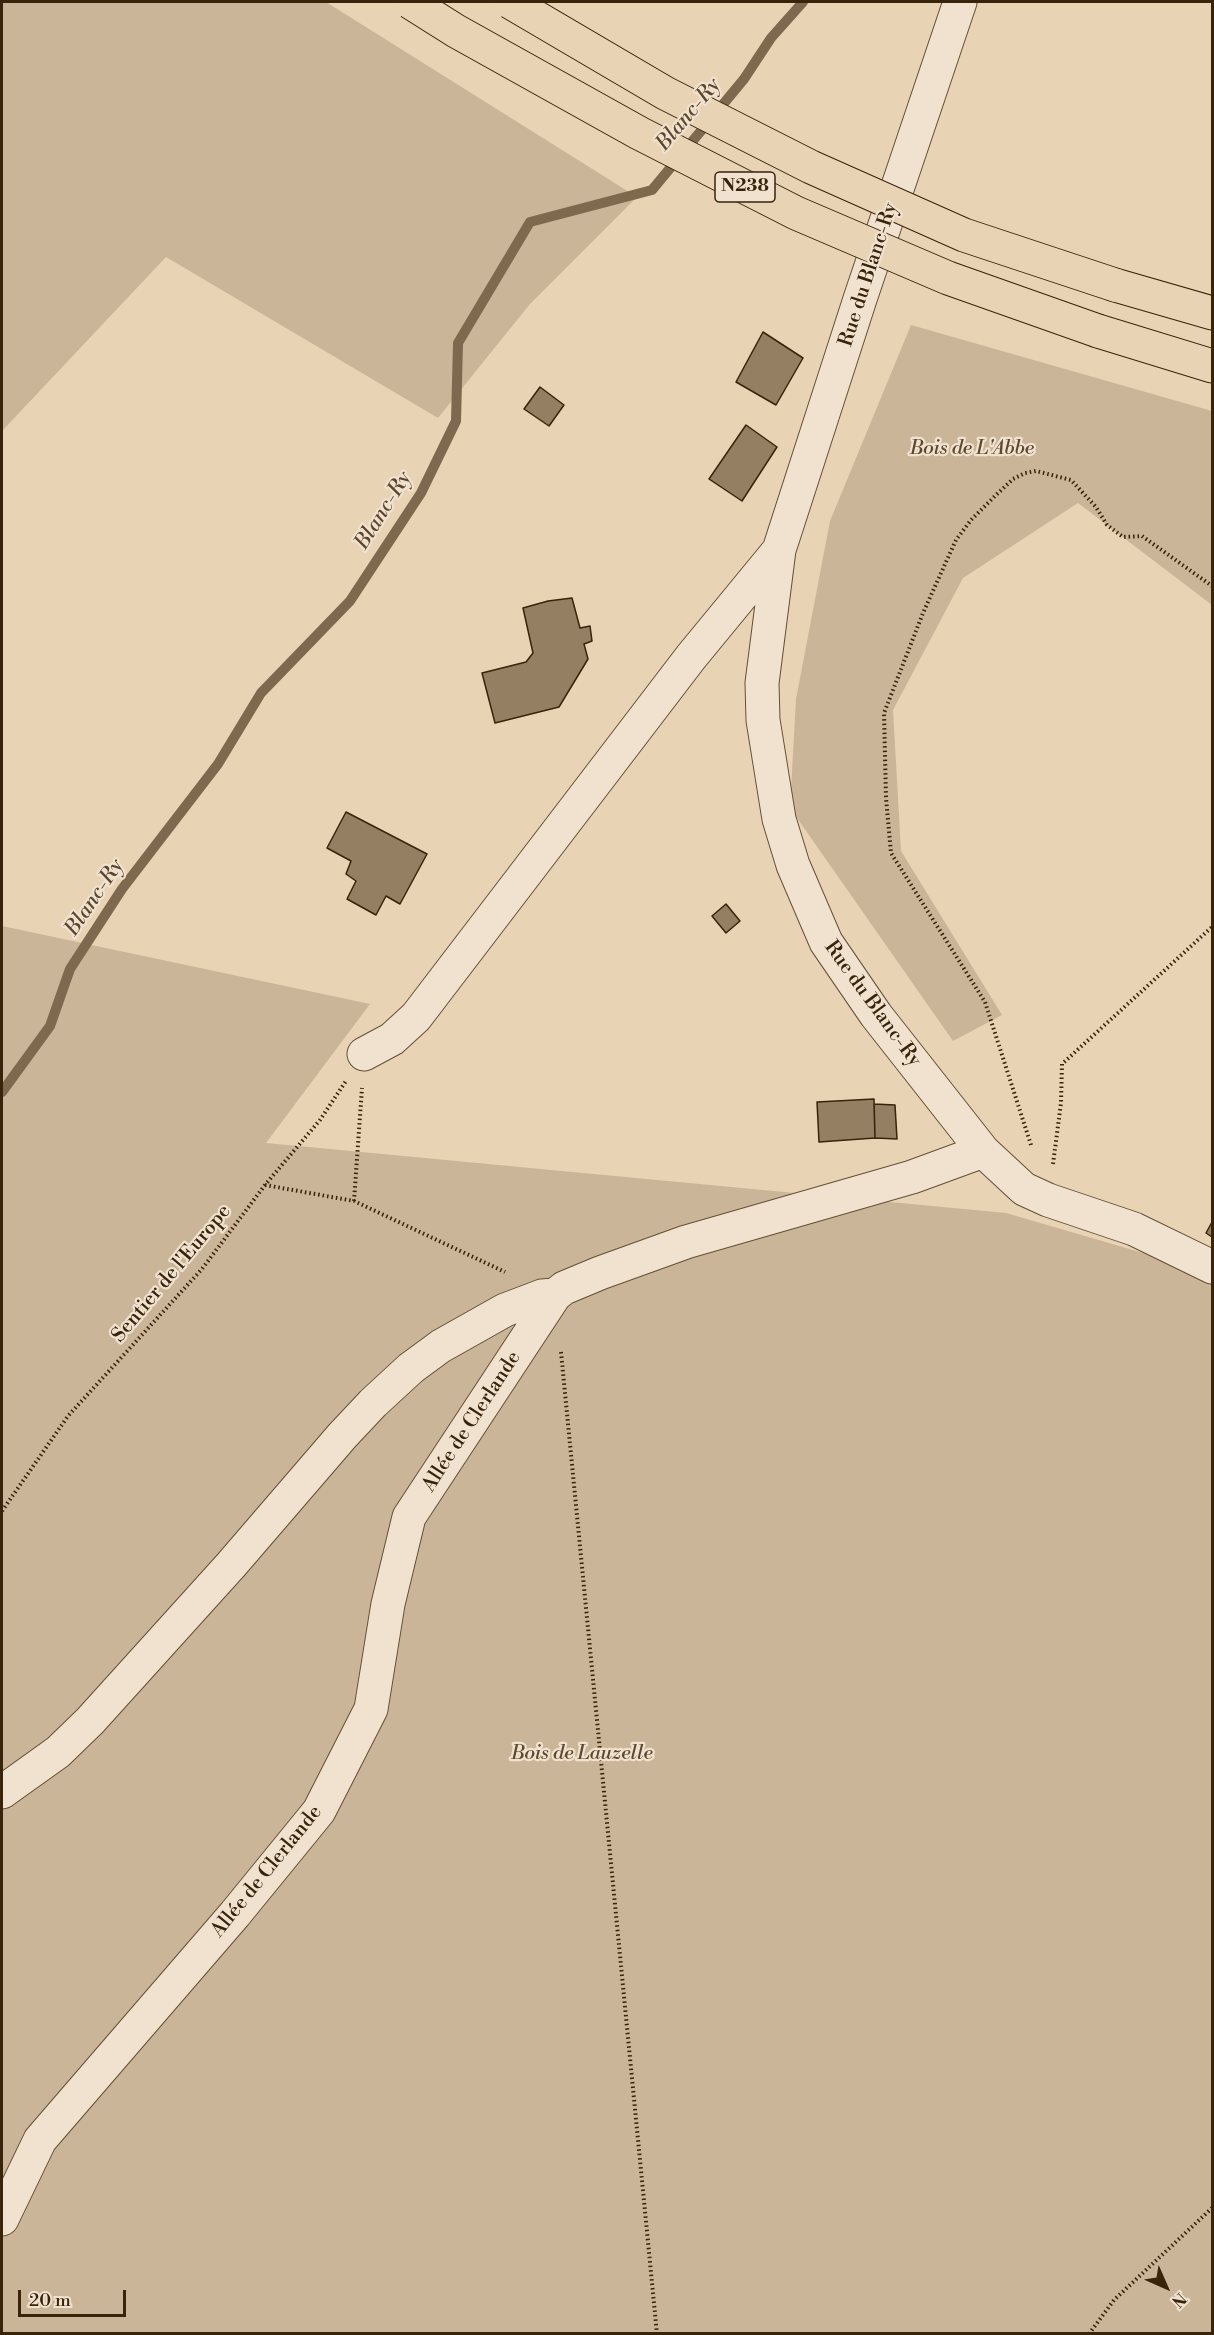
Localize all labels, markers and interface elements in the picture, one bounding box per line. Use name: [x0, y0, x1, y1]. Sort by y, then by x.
water label: Blanc-Ry: [651, 73, 727, 157]
road number: N238: [715, 172, 775, 202]
street label: Rue du Blanc-Ry: [834, 200, 904, 350]
park label: Bois de L'Abbe: [910, 437, 1034, 461]
water label: Blanc-Ry: [350, 467, 418, 555]
water label: Blanc-Ry: [60, 855, 130, 941]
street label: Rue du Blanc-Ry: [818, 936, 926, 1072]
street label: Sentier de l'Europe: [107, 1200, 237, 1348]
street label: Allée de Clerlande: [418, 1347, 526, 1497]
park label: Bois de Lauzelle: [511, 1742, 653, 1766]
street label: Allée de Clerlande: [206, 1801, 328, 1943]
north arrow: [1136, 2257, 1196, 2317]
scale bar: [21, 2278, 129, 2316]
text: N: [1167, 2288, 1190, 2311]
text: 20 m: [29, 2289, 71, 2312]

